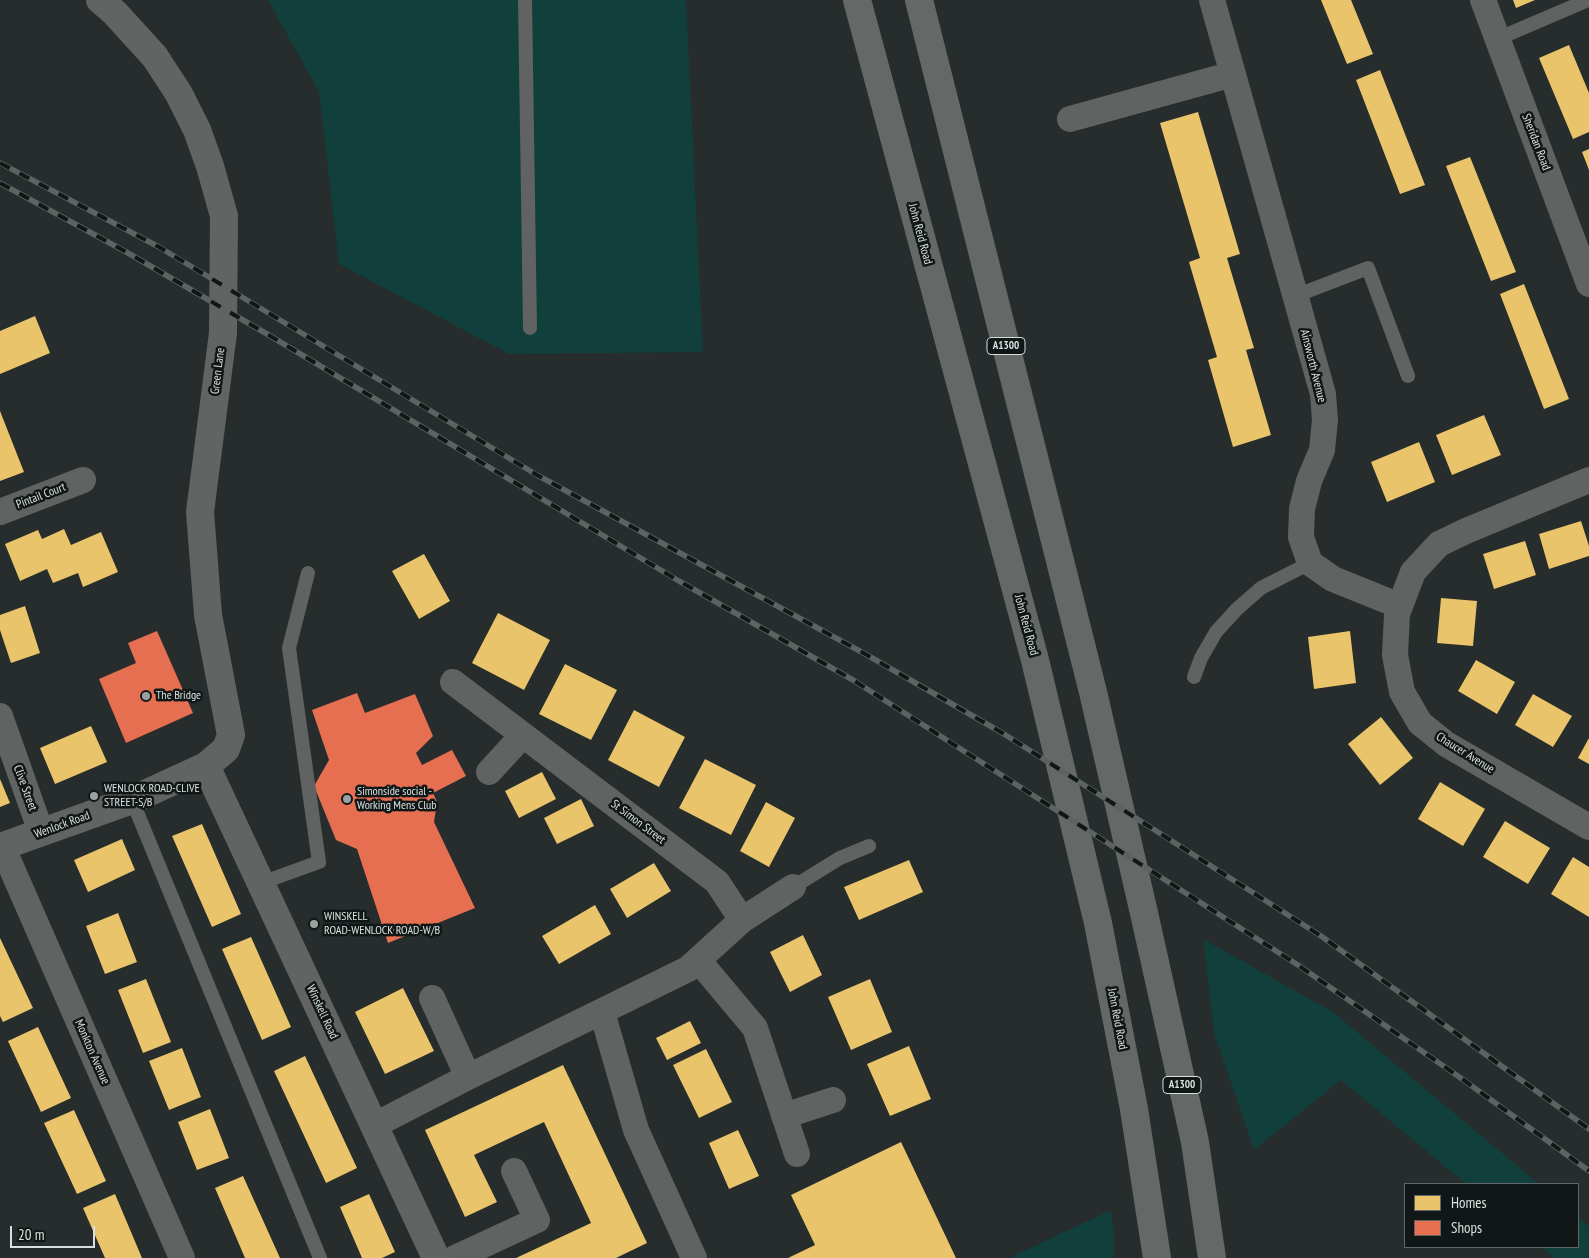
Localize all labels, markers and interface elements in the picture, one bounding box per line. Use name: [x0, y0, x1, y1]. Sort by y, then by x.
street label: Sheridan Road: [1519, 112, 1553, 172]
street label: John Reid Road: [905, 202, 935, 266]
street label: Ainsworth Avenue: [1297, 328, 1329, 404]
road number: A1300: [987, 338, 1025, 354]
street label: Green Lane: [208, 347, 228, 395]
street label: Pintail Court: [14, 480, 68, 512]
street label: John Reid Road: [1011, 593, 1041, 657]
place label: The Bridge: [156, 689, 201, 703]
marker: The Bridge: [140, 690, 152, 702]
street label: Chaucer Avenue: [1433, 729, 1497, 777]
street label: Clive Street: [10, 763, 40, 813]
place label: WENLOCK ROAD-CLIVE STREET-S/B: [104, 782, 200, 810]
place label: Simonside social - Working Mens Club: [357, 785, 437, 813]
marker: WENLOCK ROAD-CLIVE STREET-S/B: [88, 790, 100, 802]
marker: Simonside social - Working Mens Club: [341, 793, 353, 805]
street label: St Simon Street: [608, 797, 668, 847]
street label: Wenlock Road: [32, 808, 92, 842]
place label: WINSKELL ROAD-WENLOCK ROAD-W/B: [324, 910, 440, 938]
marker: WINSKELL ROAD-WENLOCK ROAD-W/B: [308, 918, 320, 930]
street label: Winskell Road: [303, 983, 341, 1041]
street label: John Reid Road: [1104, 987, 1130, 1051]
street label: Monkton Avenue: [71, 1017, 113, 1087]
road number: A1300: [1163, 1076, 1201, 1094]
legend: [1404, 1183, 1579, 1248]
text: Homes: [1451, 1193, 1487, 1212]
scale bar: [12, 1216, 98, 1248]
text: Shops: [1451, 1218, 1482, 1237]
text: 20 m: [18, 1225, 44, 1244]

